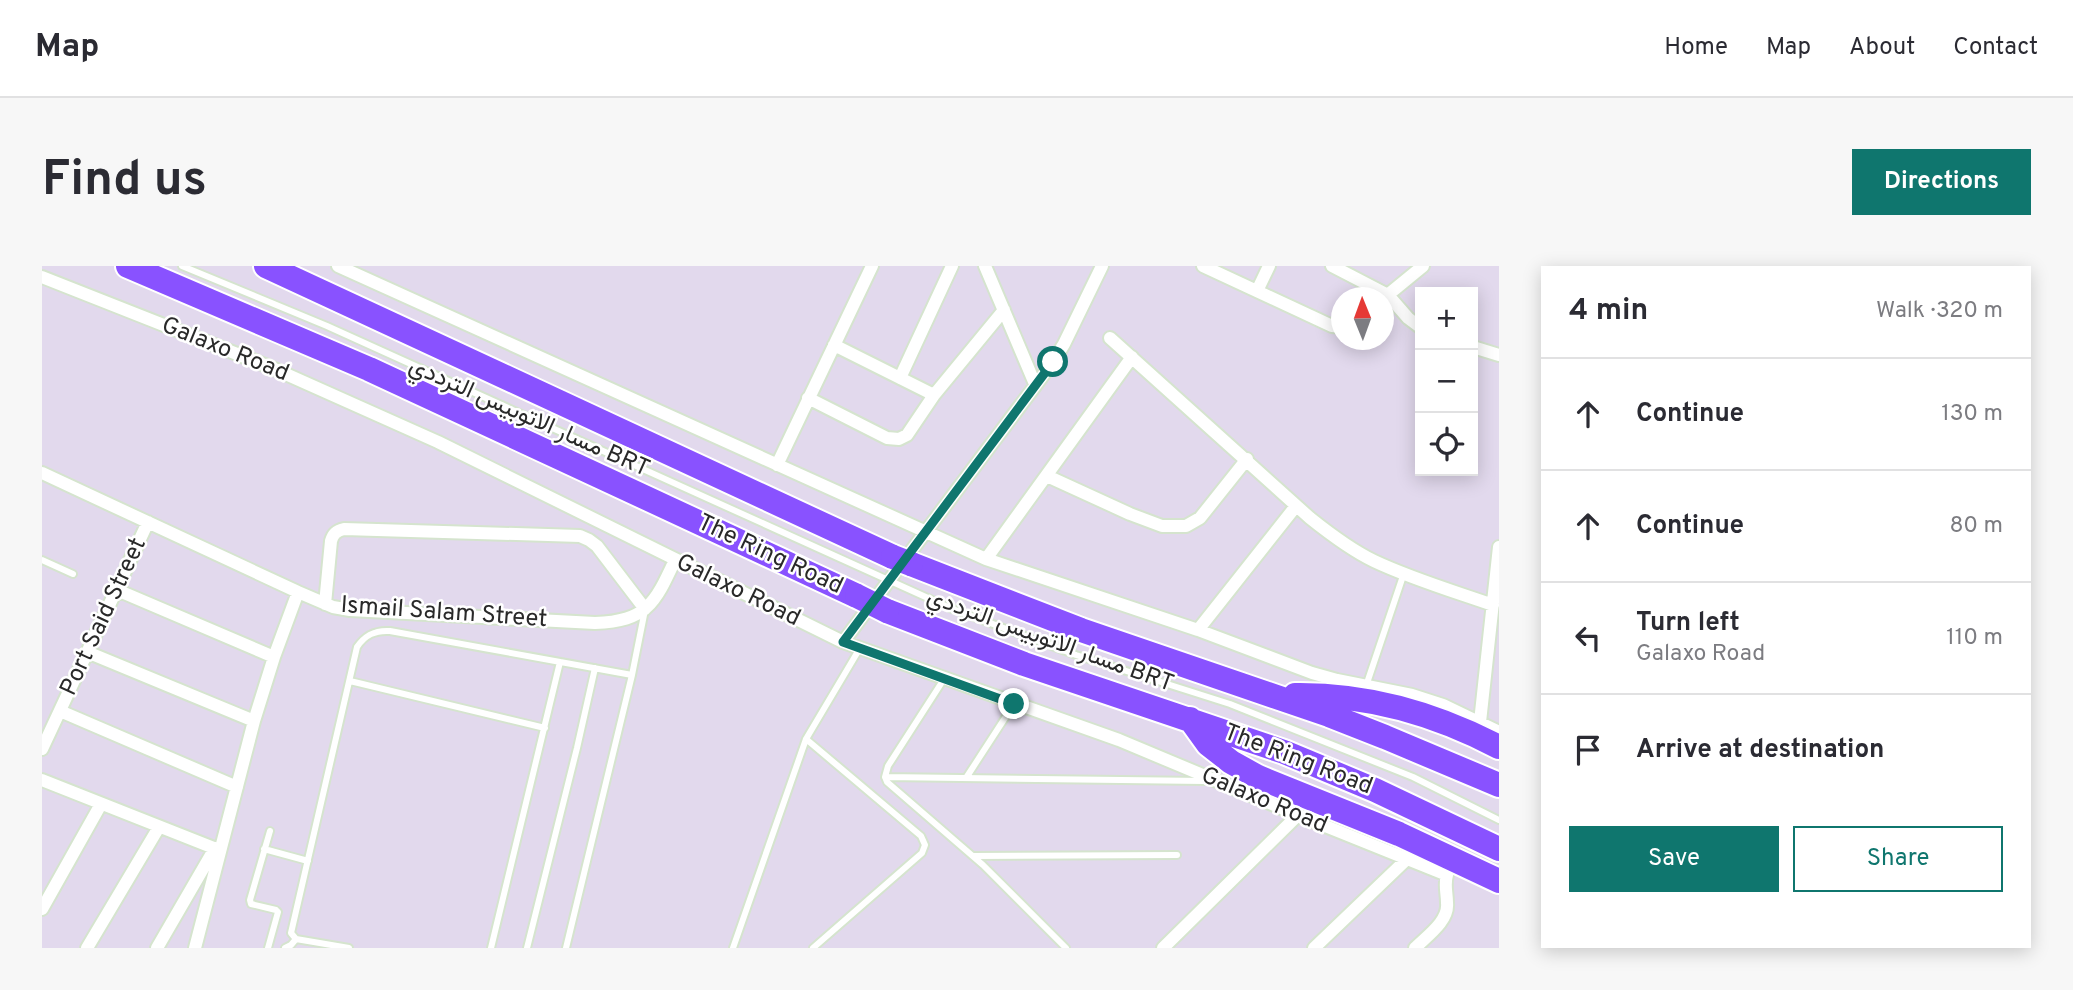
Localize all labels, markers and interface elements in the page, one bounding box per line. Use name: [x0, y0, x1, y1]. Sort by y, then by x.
text: Map: [35, 27, 99, 69]
text: Home: [1664, 33, 1728, 63]
text: Map: [1766, 33, 1811, 63]
text: About: [1849, 33, 1915, 63]
text: Contact: [1953, 33, 2038, 63]
button: Directions: [1852, 149, 2031, 215]
text: Find us: [42, 151, 207, 213]
north arrow: [1331, 287, 1394, 350]
map controls: [1415, 287, 1478, 476]
button: +: [1415, 287, 1478, 350]
text: 4 min: [1569, 293, 1648, 330]
text: Walk · 320 m: [1876, 297, 2003, 326]
street label: Galaxo Road: [157, 311, 293, 389]
route start: [1037, 346, 1068, 377]
button: −: [1415, 350, 1478, 413]
street label: مسار الاتوبيس الترددي BRT: [403, 351, 654, 487]
icon: ahead: [1569, 395, 1607, 433]
text: Continue: [1636, 398, 1744, 431]
text: 130 m: [1941, 400, 2003, 429]
button: locate: [1415, 413, 1478, 476]
icon: ahead: [1569, 507, 1607, 545]
street label: The Ring Road: [692, 508, 848, 602]
text: Continue: [1636, 510, 1744, 543]
text: 80 m: [1950, 512, 2003, 541]
street label: Port Said Street: [54, 533, 154, 701]
street label: Galaxo Road: [671, 548, 805, 634]
street label: مسار الاتوبيس الترددي BRT: [922, 582, 1178, 702]
street label: Ismail Salam Street: [340, 591, 548, 635]
text: Turn left: [1636, 607, 1740, 640]
icon: left: [1569, 619, 1607, 657]
text: 110 m: [1946, 624, 2003, 653]
text: Galaxo Road: [1636, 640, 1765, 669]
route end: [998, 688, 1029, 719]
street label: The Ring Road: [1219, 718, 1377, 802]
icon: arrive: [1569, 731, 1607, 769]
text: Arrive at destination: [1636, 734, 1884, 767]
street label: Galaxo Road: [1196, 761, 1332, 841]
button: Save: [1569, 826, 1779, 892]
button: Share: [1793, 826, 2003, 892]

